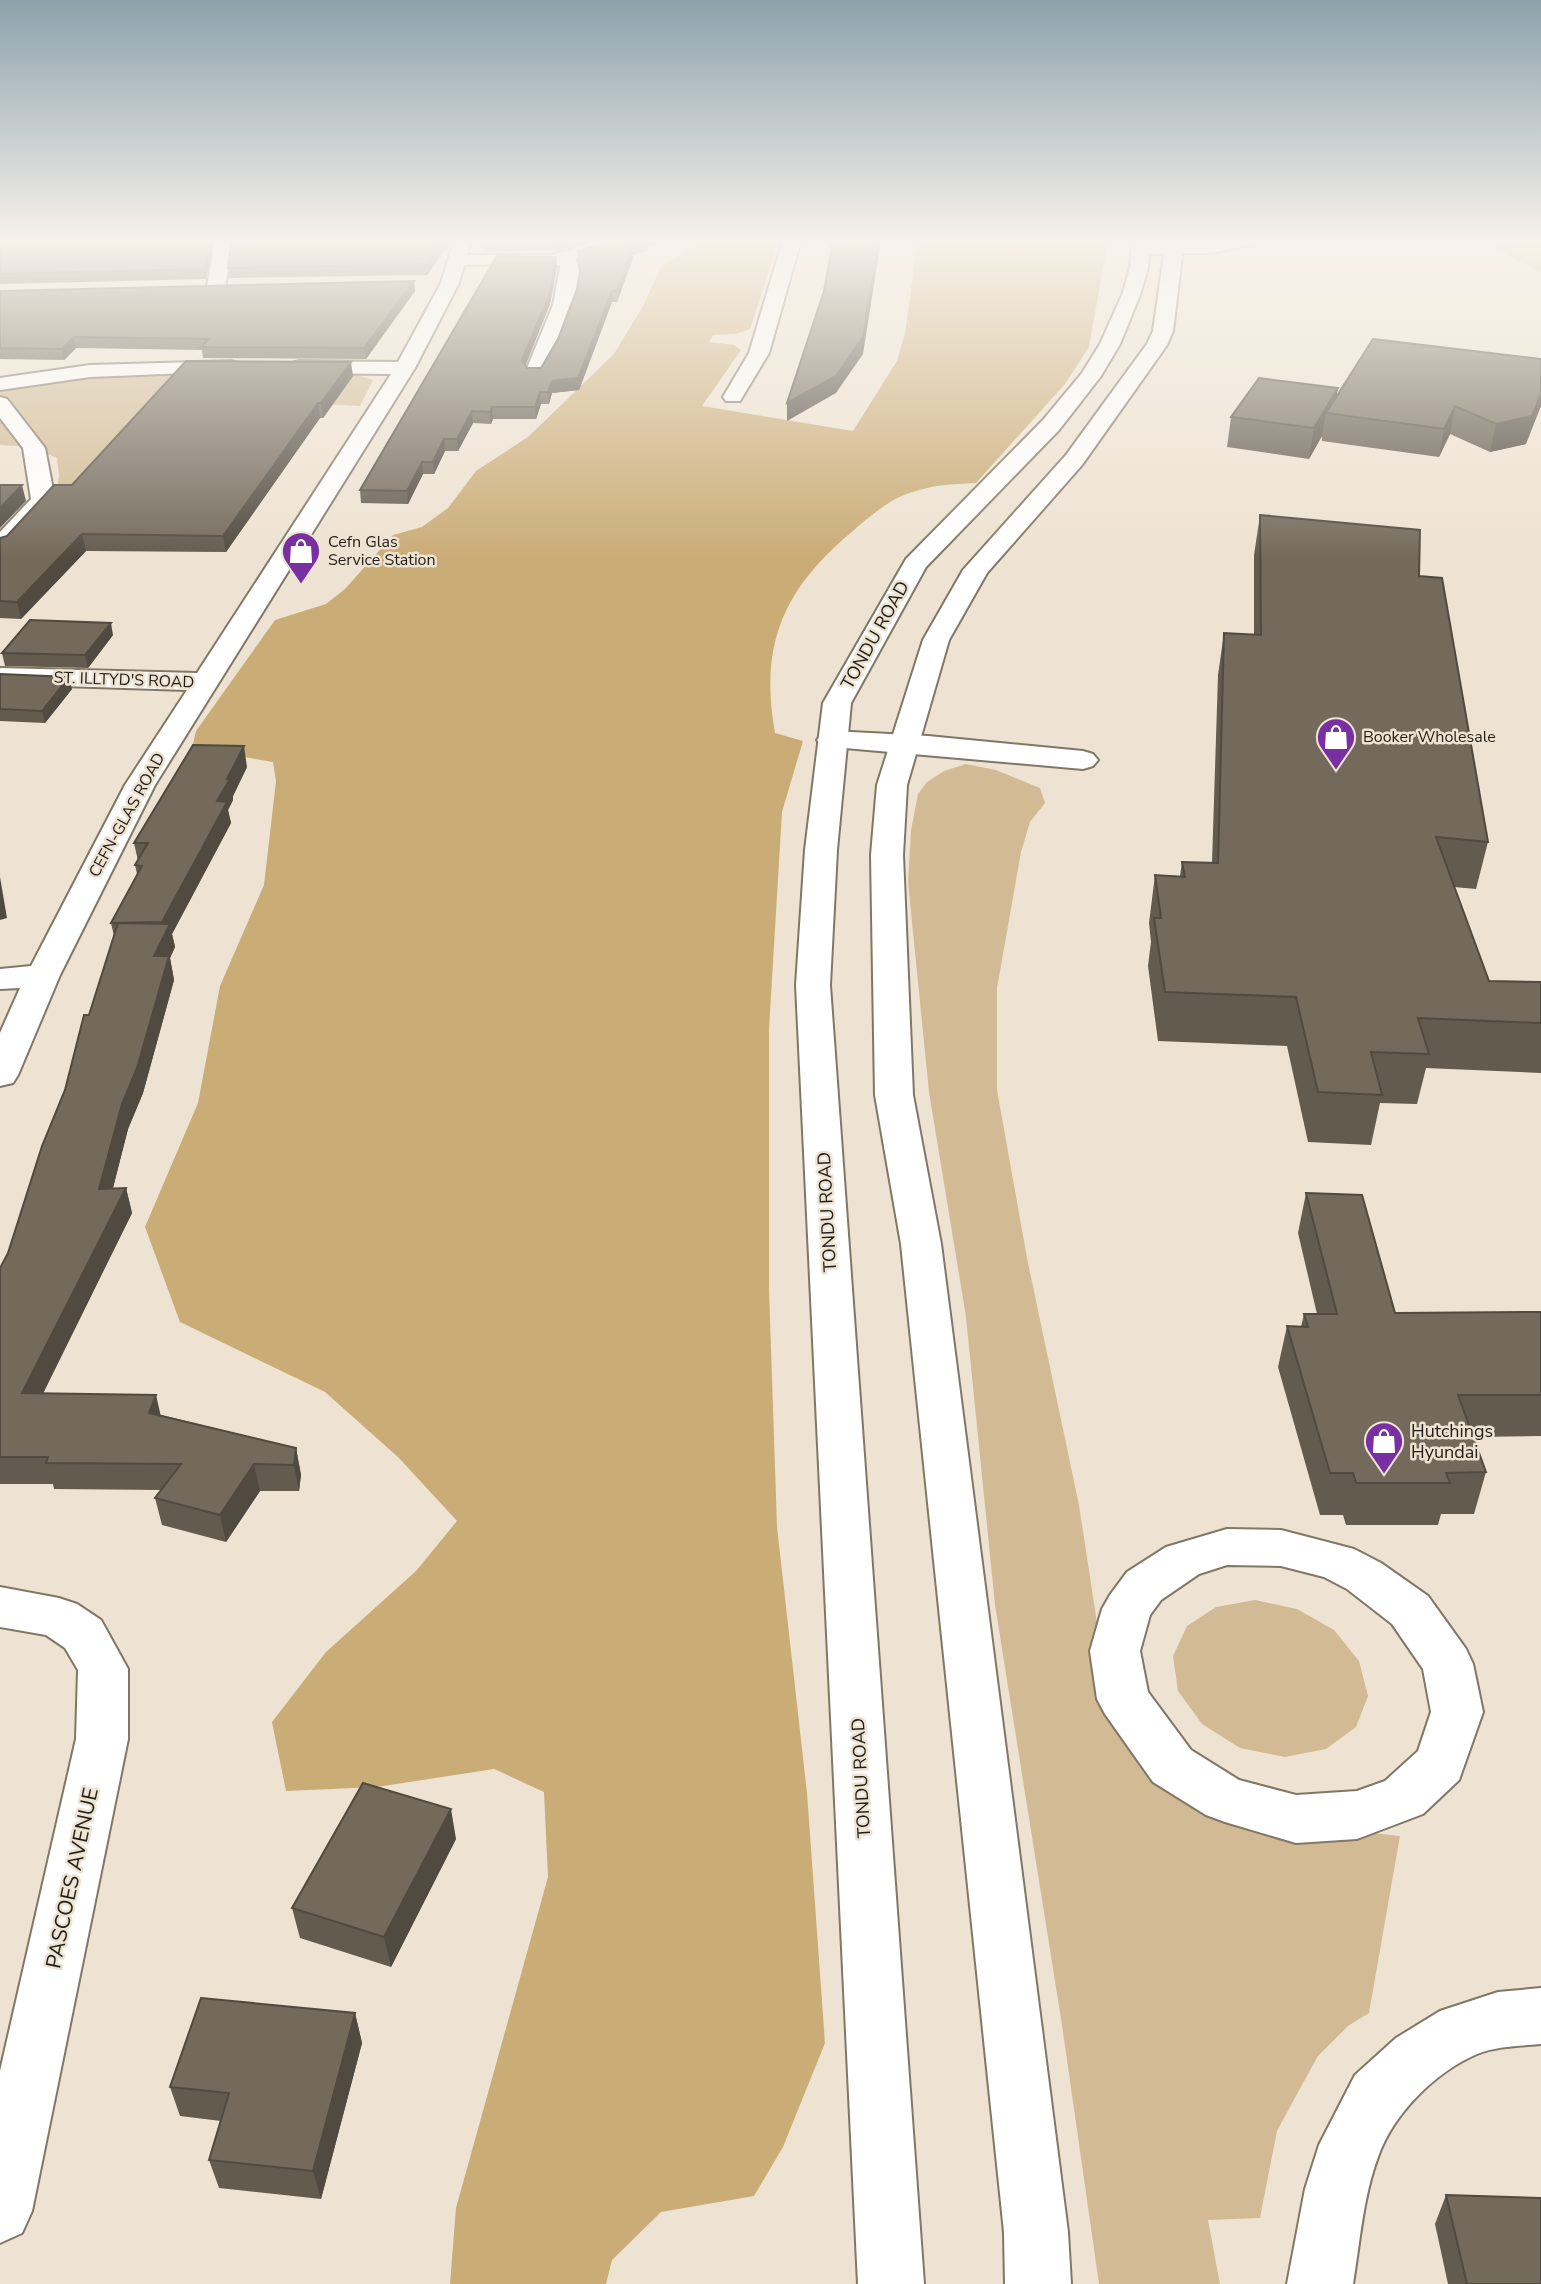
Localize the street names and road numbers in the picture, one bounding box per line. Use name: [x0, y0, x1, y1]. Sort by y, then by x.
street label: TONDU ROAD: [835, 577, 915, 693]
street label: ST. ILLTYD'S ROAD: [53, 667, 195, 693]
street label: CEFN-GLAS ROAD: [84, 749, 170, 881]
street label: TONDU ROAD: [812, 1151, 842, 1273]
street label: TONDU ROAD: [846, 1717, 876, 1839]
street label: PASCOES AVENUE: [39, 1785, 105, 1971]

